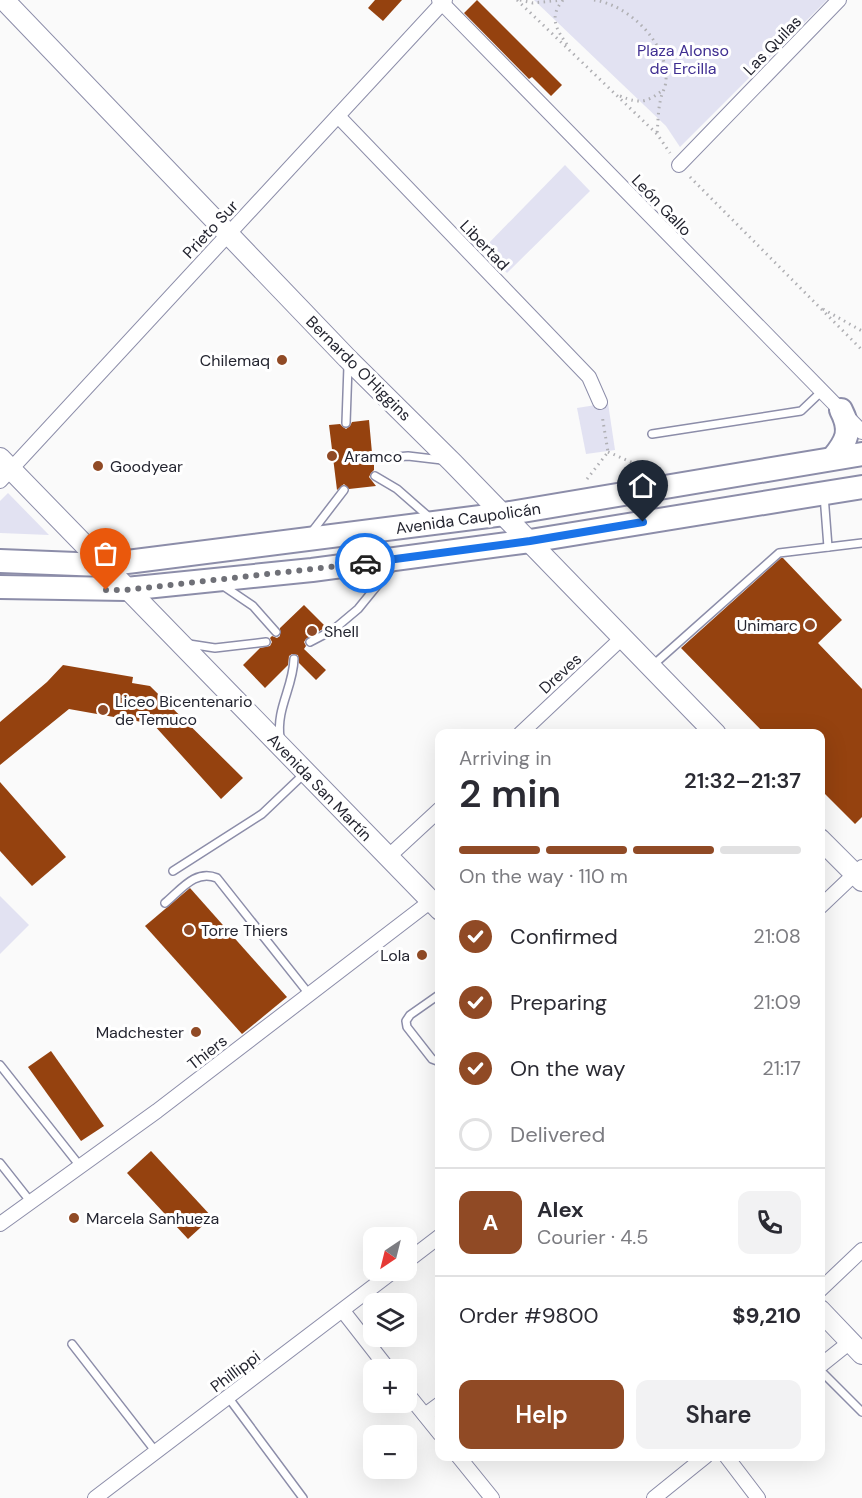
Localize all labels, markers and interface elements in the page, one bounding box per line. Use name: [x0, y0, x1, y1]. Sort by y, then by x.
street label: Las Quilas: [739, 11, 806, 80]
park label: Plaza Alonso de Ercilla: [637, 40, 729, 79]
street label: León Gallo: [627, 170, 696, 241]
street label: Prieto Sur: [178, 196, 243, 263]
street label: Libertad: [455, 216, 514, 275]
street label: Bernardo O'Higgins: [302, 311, 416, 425]
place label: Chilemaq: [200, 350, 270, 371]
marker: Chilemaq: [275, 353, 289, 367]
place label: Aramco: [344, 446, 402, 467]
marker: Aramco: [325, 449, 339, 463]
place label: Goodyear: [110, 456, 183, 477]
marker: Goodyear: [91, 459, 105, 473]
pin: [617, 460, 668, 522]
icon: home: [626, 469, 659, 502]
street label: Avenida Caupolicán: [394, 498, 542, 539]
pin: [80, 528, 131, 590]
courier: [335, 533, 395, 593]
icon: bag: [89, 537, 122, 570]
icon: car: [349, 547, 382, 580]
place label: Unimarc: [737, 615, 798, 636]
marker: Unimarc: [803, 618, 817, 632]
place label: Shell: [324, 621, 359, 642]
marker: Shell: [305, 624, 319, 638]
street label: Dreves: [535, 648, 586, 698]
place label: Liceo Bicentenario de Temuco: [115, 691, 252, 730]
marker: Liceo Bicentenario de Temuco: [96, 703, 110, 717]
street label: Avenida San Martín: [263, 729, 376, 846]
text: Arriving in: [459, 745, 551, 771]
text: 21:32–21:37: [684, 766, 801, 795]
text: 2 min: [459, 768, 561, 819]
text: On the way · 110 m: [459, 863, 628, 889]
place label: Torre Thiers: [201, 920, 288, 941]
icon: check: [459, 920, 492, 953]
text: Confirmed: [510, 922, 618, 951]
marker: Torre Thiers: [182, 923, 196, 937]
text: 21:08: [753, 923, 801, 949]
place label: Lola: [380, 945, 410, 966]
marker: Lola: [415, 948, 429, 962]
icon: check: [459, 986, 492, 1019]
text: Preparing: [510, 988, 607, 1017]
text: 21:09: [753, 989, 801, 1015]
place label: Madchester: [96, 1022, 184, 1043]
marker: Madchester: [189, 1025, 203, 1039]
street label: Thiers: [183, 1030, 232, 1075]
icon: check: [459, 1052, 492, 1085]
text: On the way: [510, 1054, 625, 1083]
text: 21:17: [762, 1055, 801, 1081]
text: Delivered: [510, 1120, 605, 1149]
button: phone: [738, 1191, 801, 1254]
text: Alex: [537, 1195, 584, 1224]
place label: Marcela Sanhueza: [86, 1208, 219, 1229]
text: A: [483, 1208, 498, 1237]
marker: Marcela Sanhueza: [67, 1211, 81, 1225]
text: Courier · 4.5: [537, 1224, 649, 1250]
north arrow: [363, 1227, 417, 1281]
map controls: [363, 1227, 417, 1479]
button: layers: [363, 1293, 417, 1347]
text: Order #9800: [459, 1301, 599, 1330]
text: $9,210: [732, 1301, 801, 1330]
street label: Phillippi: [206, 1346, 264, 1397]
button: +: [363, 1359, 417, 1413]
button: Help: [459, 1380, 624, 1449]
button: Share: [636, 1380, 801, 1449]
button: −: [363, 1425, 417, 1479]

